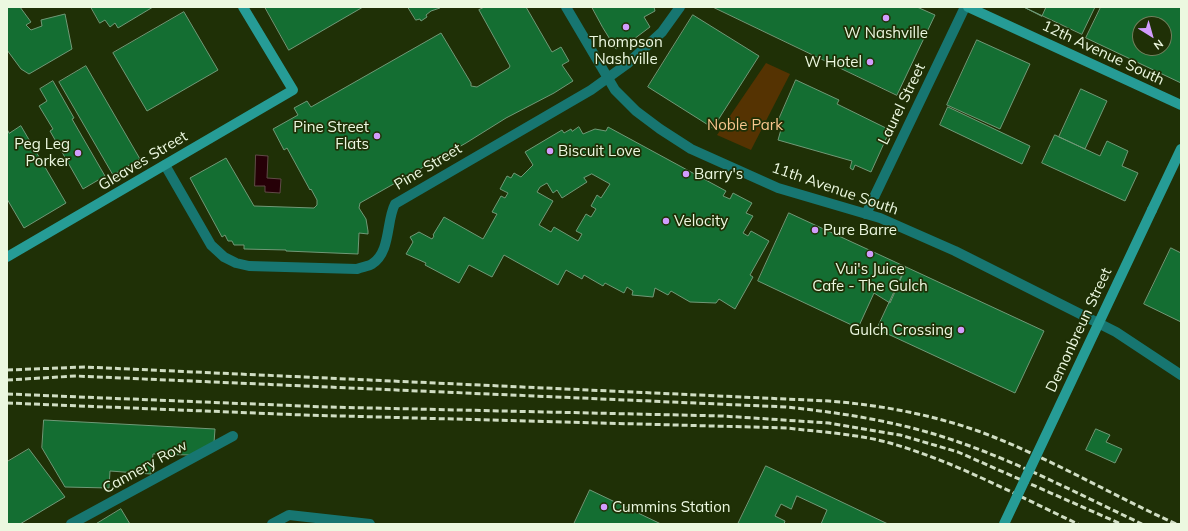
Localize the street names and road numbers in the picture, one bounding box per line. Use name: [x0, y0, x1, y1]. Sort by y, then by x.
street label: 12th Avenue South: [1039, 17, 1167, 89]
street label: Laurel Street: [875, 60, 929, 148]
street label: Gleaves Street: [95, 127, 191, 195]
street label: Pine Street: [391, 140, 465, 194]
street label: 11th Avenue South: [769, 159, 901, 219]
street label: Demonbreun Street: [1042, 265, 1116, 395]
street label: Cannery Row: [99, 436, 191, 498]

